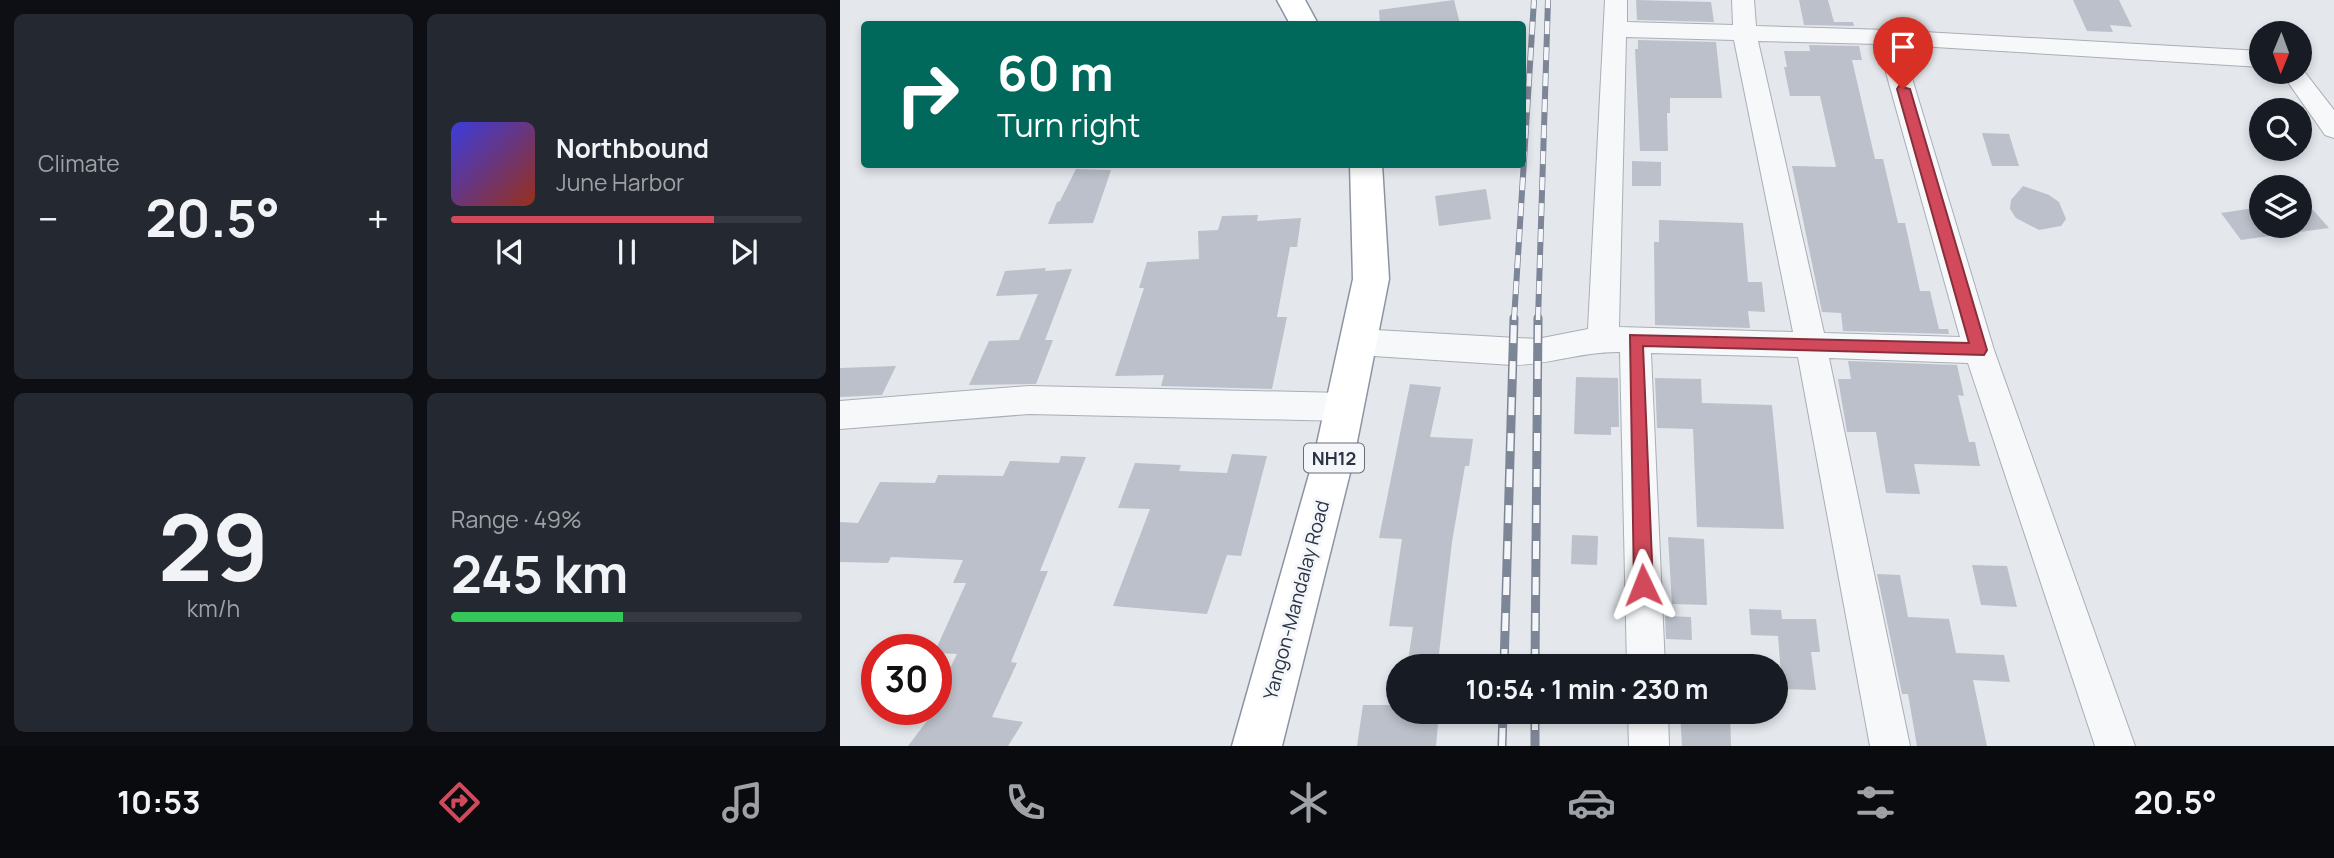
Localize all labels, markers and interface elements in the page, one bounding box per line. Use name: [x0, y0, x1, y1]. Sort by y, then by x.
pin: [1873, 17, 1933, 89]
north arrow: [2249, 21, 2312, 84]
map controls: [2249, 21, 2312, 238]
icon: arrive: [1884, 28, 1922, 66]
text: 60 m: [997, 39, 1114, 106]
icon: right: [882, 49, 973, 140]
button: search: [2249, 98, 2312, 161]
text: Turn right: [997, 103, 1140, 147]
text: Northbound: [556, 130, 709, 166]
text: Climate: [38, 147, 120, 179]
text: June Harbor: [556, 166, 684, 198]
button: layers: [2249, 175, 2312, 238]
text: 20.5°: [145, 182, 280, 253]
text: −: [38, 192, 59, 244]
text: +: [367, 192, 389, 244]
icon: previous: [491, 233, 529, 271]
icon: pause: [608, 233, 646, 271]
icon: next: [725, 233, 763, 271]
road number: NH12: [1304, 444, 1364, 472]
text: 29: [158, 484, 269, 608]
street label: Yangon-Mandalay Road: [1257, 497, 1335, 703]
text: Range · 49%: [451, 503, 582, 535]
text: 245 km: [451, 538, 628, 609]
position arrow: [1606, 548, 1680, 622]
text: km/h: [187, 592, 240, 624]
speed limit sign: 30: [861, 634, 952, 725]
text: 10:54 · 1 min · 230 m: [1466, 671, 1708, 707]
icon: directions: [435, 778, 484, 827]
icon: music: [718, 778, 767, 827]
icon: phone: [1001, 778, 1050, 827]
icon: climate: [1284, 778, 1333, 827]
icon: car: [1567, 778, 1616, 827]
icon: filters: [1851, 778, 1900, 827]
text: 10:53: [117, 780, 201, 824]
text: 20.5°: [2134, 780, 2217, 824]

